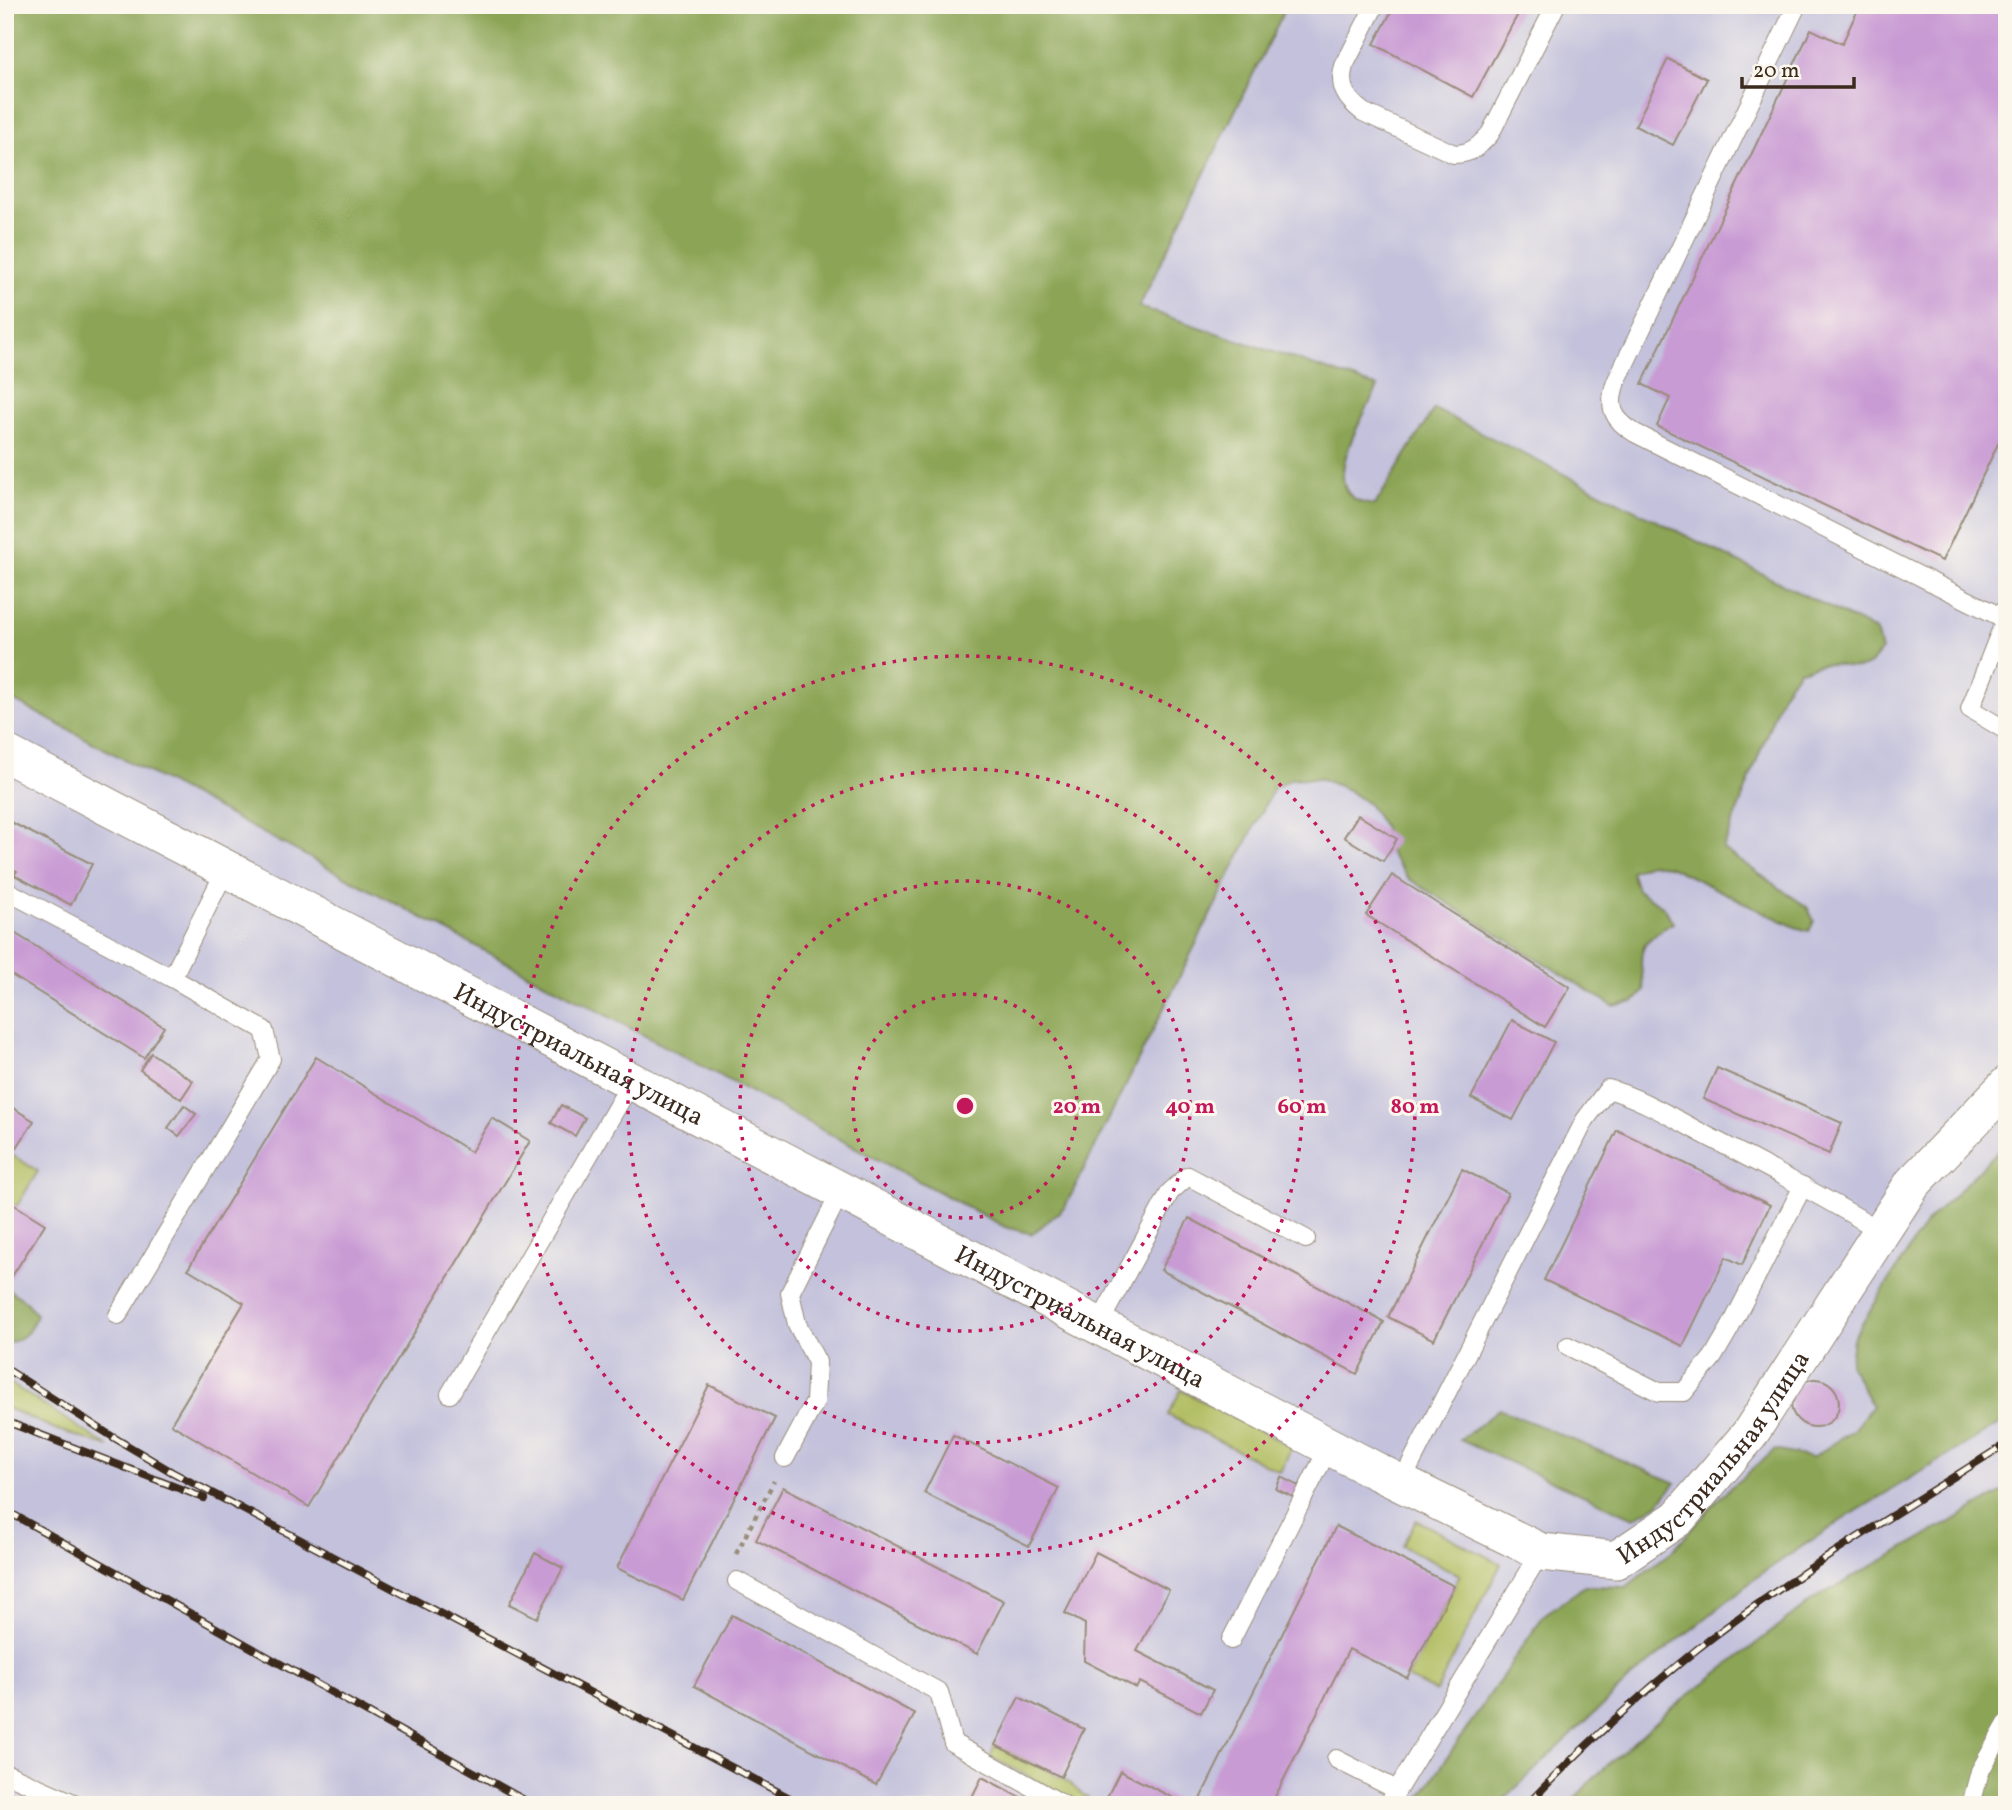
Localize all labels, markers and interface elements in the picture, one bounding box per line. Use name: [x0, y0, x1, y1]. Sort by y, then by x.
scale bar: [1742, 46, 1854, 90]
text: 20 m: [1753, 57, 1799, 86]
street label: Индустриальная улица: [447, 975, 710, 1136]
text: 20 m: [1053, 1093, 1101, 1122]
text: 40 m: [1165, 1093, 1215, 1122]
text: 60 m: [1278, 1093, 1326, 1122]
text: 80 m: [1391, 1093, 1439, 1122]
centre of rings: [953, 1094, 977, 1118]
street label: Индустриальная улица: [948, 1237, 1211, 1398]
street label: Индустриальная улица: [1610, 1344, 1819, 1574]

